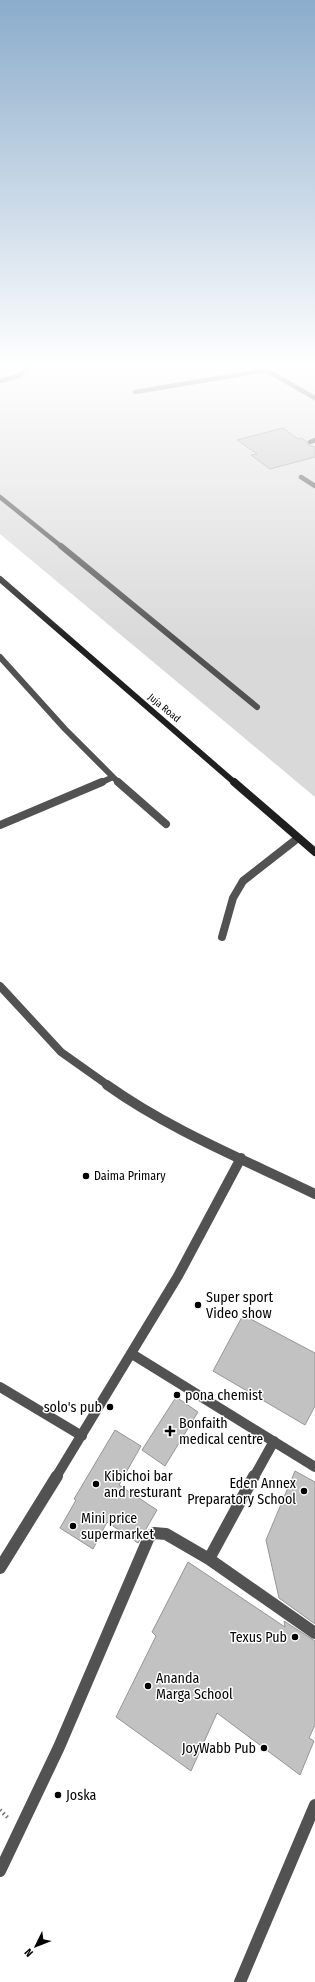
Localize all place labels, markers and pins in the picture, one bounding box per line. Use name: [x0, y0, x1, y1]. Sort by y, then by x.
place label: Daima Primary: [94, 1169, 166, 1183]
marker: Daima Primary: [81, 1171, 91, 1181]
place label: Super sport Video show: [206, 1289, 273, 1322]
marker: Super sport Video show: [193, 1300, 203, 1310]
place label: pona chemist: [185, 1387, 263, 1404]
marker: pona chemist: [172, 1390, 182, 1400]
place label: solo's pub: [44, 1399, 102, 1416]
marker: solo's pub: [105, 1402, 115, 1412]
place label: Bonfaith medical centre: [179, 1415, 263, 1448]
marker: Bonfaith medical centre: [164, 1425, 176, 1437]
place label: Kibichoi bar and resturant: [104, 1468, 182, 1501]
place label: Eden Annex Preparatory School: [187, 1475, 297, 1508]
marker: Kibichoi bar and resturant: [91, 1479, 101, 1489]
marker: Eden Annex Preparatory School: [299, 1486, 309, 1496]
place label: Mini price supermarket: [81, 1510, 154, 1543]
marker: Mini price supermarket: [68, 1521, 78, 1531]
place label: Texus Pub: [230, 1629, 287, 1646]
marker: Texus Pub: [290, 1632, 300, 1642]
place label: Ananda Marga School: [156, 1670, 233, 1703]
marker: Ananda Marga School: [143, 1681, 153, 1691]
place label: JoyWabb Pub: [182, 1740, 256, 1757]
marker: JoyWabb Pub: [259, 1743, 269, 1753]
place label: Joska: [66, 1787, 96, 1804]
marker: Joska: [53, 1790, 63, 1800]

